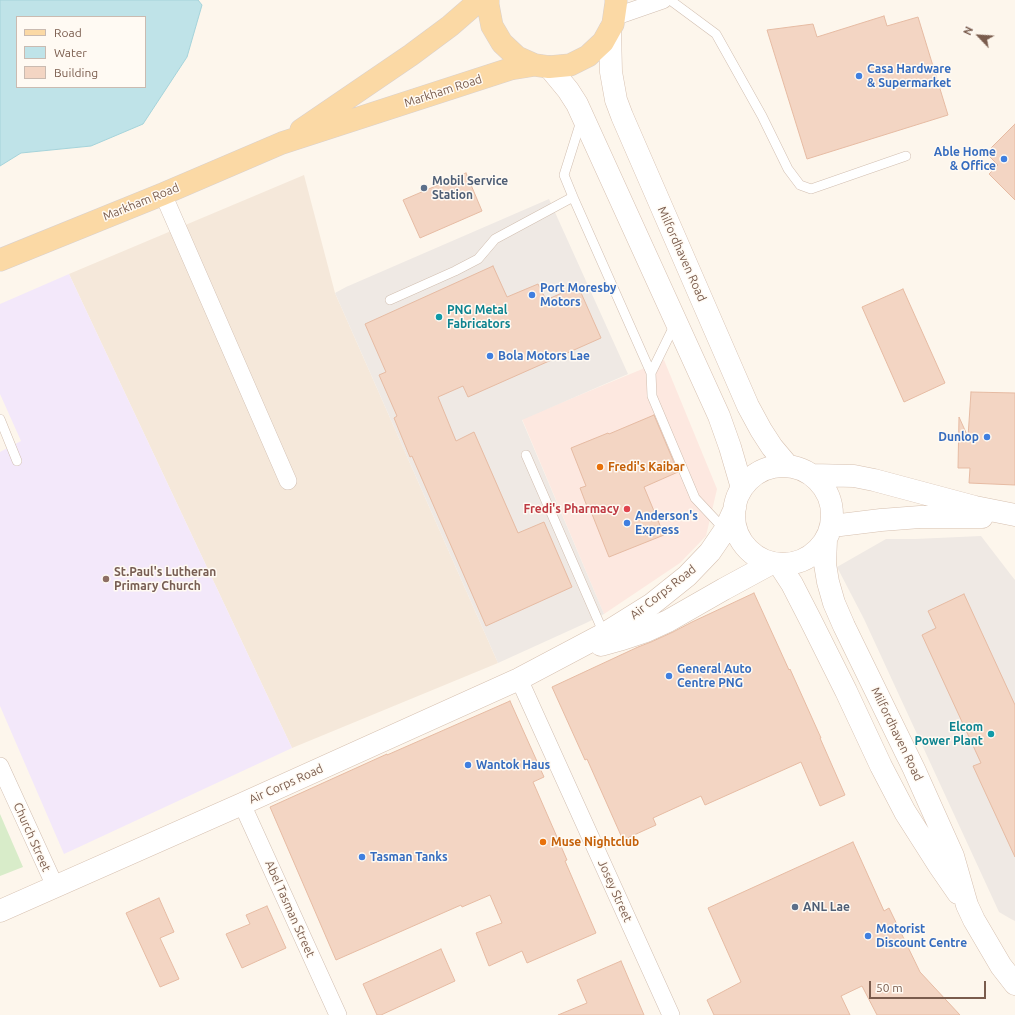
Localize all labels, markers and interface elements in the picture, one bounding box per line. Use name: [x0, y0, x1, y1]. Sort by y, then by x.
legend: [16, 16, 146, 88]
north arrow: [959, 16, 999, 56]
text: N: [961, 25, 975, 37]
text: Road: [54, 26, 82, 39]
text: Water: [54, 46, 87, 59]
place label: Casa Hardware & Supermarket: [867, 62, 951, 90]
text: Building: [54, 66, 98, 79]
marker: Casa Hardware & Supermarket: [854, 71, 864, 81]
street label: Markham Road: [402, 72, 484, 110]
place label: Able Home & Office: [934, 145, 996, 173]
marker: Able Home & Office: [999, 154, 1009, 164]
place label: Mobil Service Station: [432, 174, 508, 202]
street label: Markham Road: [101, 180, 181, 224]
marker: Mobil Service Station: [419, 183, 429, 193]
street label: Milfordhaven Road: [655, 204, 709, 304]
place label: Port Moresby Motors: [540, 281, 616, 309]
marker: Port Moresby Motors: [527, 290, 537, 300]
place label: PNG Metal Fabricators: [447, 303, 510, 331]
marker: PNG Metal Fabricators: [434, 312, 444, 322]
place label: Bola Motors Lae: [498, 349, 590, 363]
marker: Bola Motors Lae: [485, 351, 495, 361]
place label: Dunlop: [938, 430, 979, 444]
marker: Dunlop: [982, 432, 992, 442]
place label: Fredi's Kaibar: [608, 460, 685, 474]
marker: Fredi's Kaibar: [595, 462, 605, 472]
place label: Fredi's Pharmacy: [523, 502, 619, 516]
marker: Fredi's Pharmacy: [622, 504, 632, 514]
place label: Anderson's Express: [635, 509, 698, 537]
marker: Anderson's Express: [622, 518, 632, 528]
street label: Air Corps Road: [627, 562, 699, 622]
place label: St.Paul's Lutheran Primary Church: [114, 565, 216, 593]
marker: St.Paul's Lutheran Primary Church: [101, 574, 111, 584]
place label: General Auto Centre PNG: [677, 662, 752, 690]
marker: General Auto Centre PNG: [664, 671, 674, 681]
street label: Milfordhaven Road: [868, 685, 926, 783]
place label: Elcom Power Plant: [914, 720, 983, 748]
marker: Elcom Power Plant: [986, 729, 996, 739]
place label: Wantok Haus: [476, 758, 550, 772]
marker: Wantok Haus: [463, 760, 473, 770]
street label: Air Corps Road: [247, 761, 325, 807]
street label: Church Street: [10, 800, 54, 874]
place label: Muse Nightclub: [551, 835, 639, 849]
marker: Muse Nightclub: [538, 837, 548, 847]
place label: Tasman Tanks: [370, 850, 448, 864]
marker: Tasman Tanks: [357, 852, 367, 862]
street label: Abel Tasman Street: [262, 858, 318, 960]
street label: Josey Street: [595, 858, 635, 924]
place label: ANL Lae: [803, 900, 850, 914]
marker: ANL Lae: [790, 902, 800, 912]
place label: Motorist Discount Centre: [876, 922, 967, 950]
marker: Motorist Discount Centre: [863, 931, 873, 941]
scale bar: [871, 973, 988, 999]
text: 50 m: [876, 981, 903, 994]

